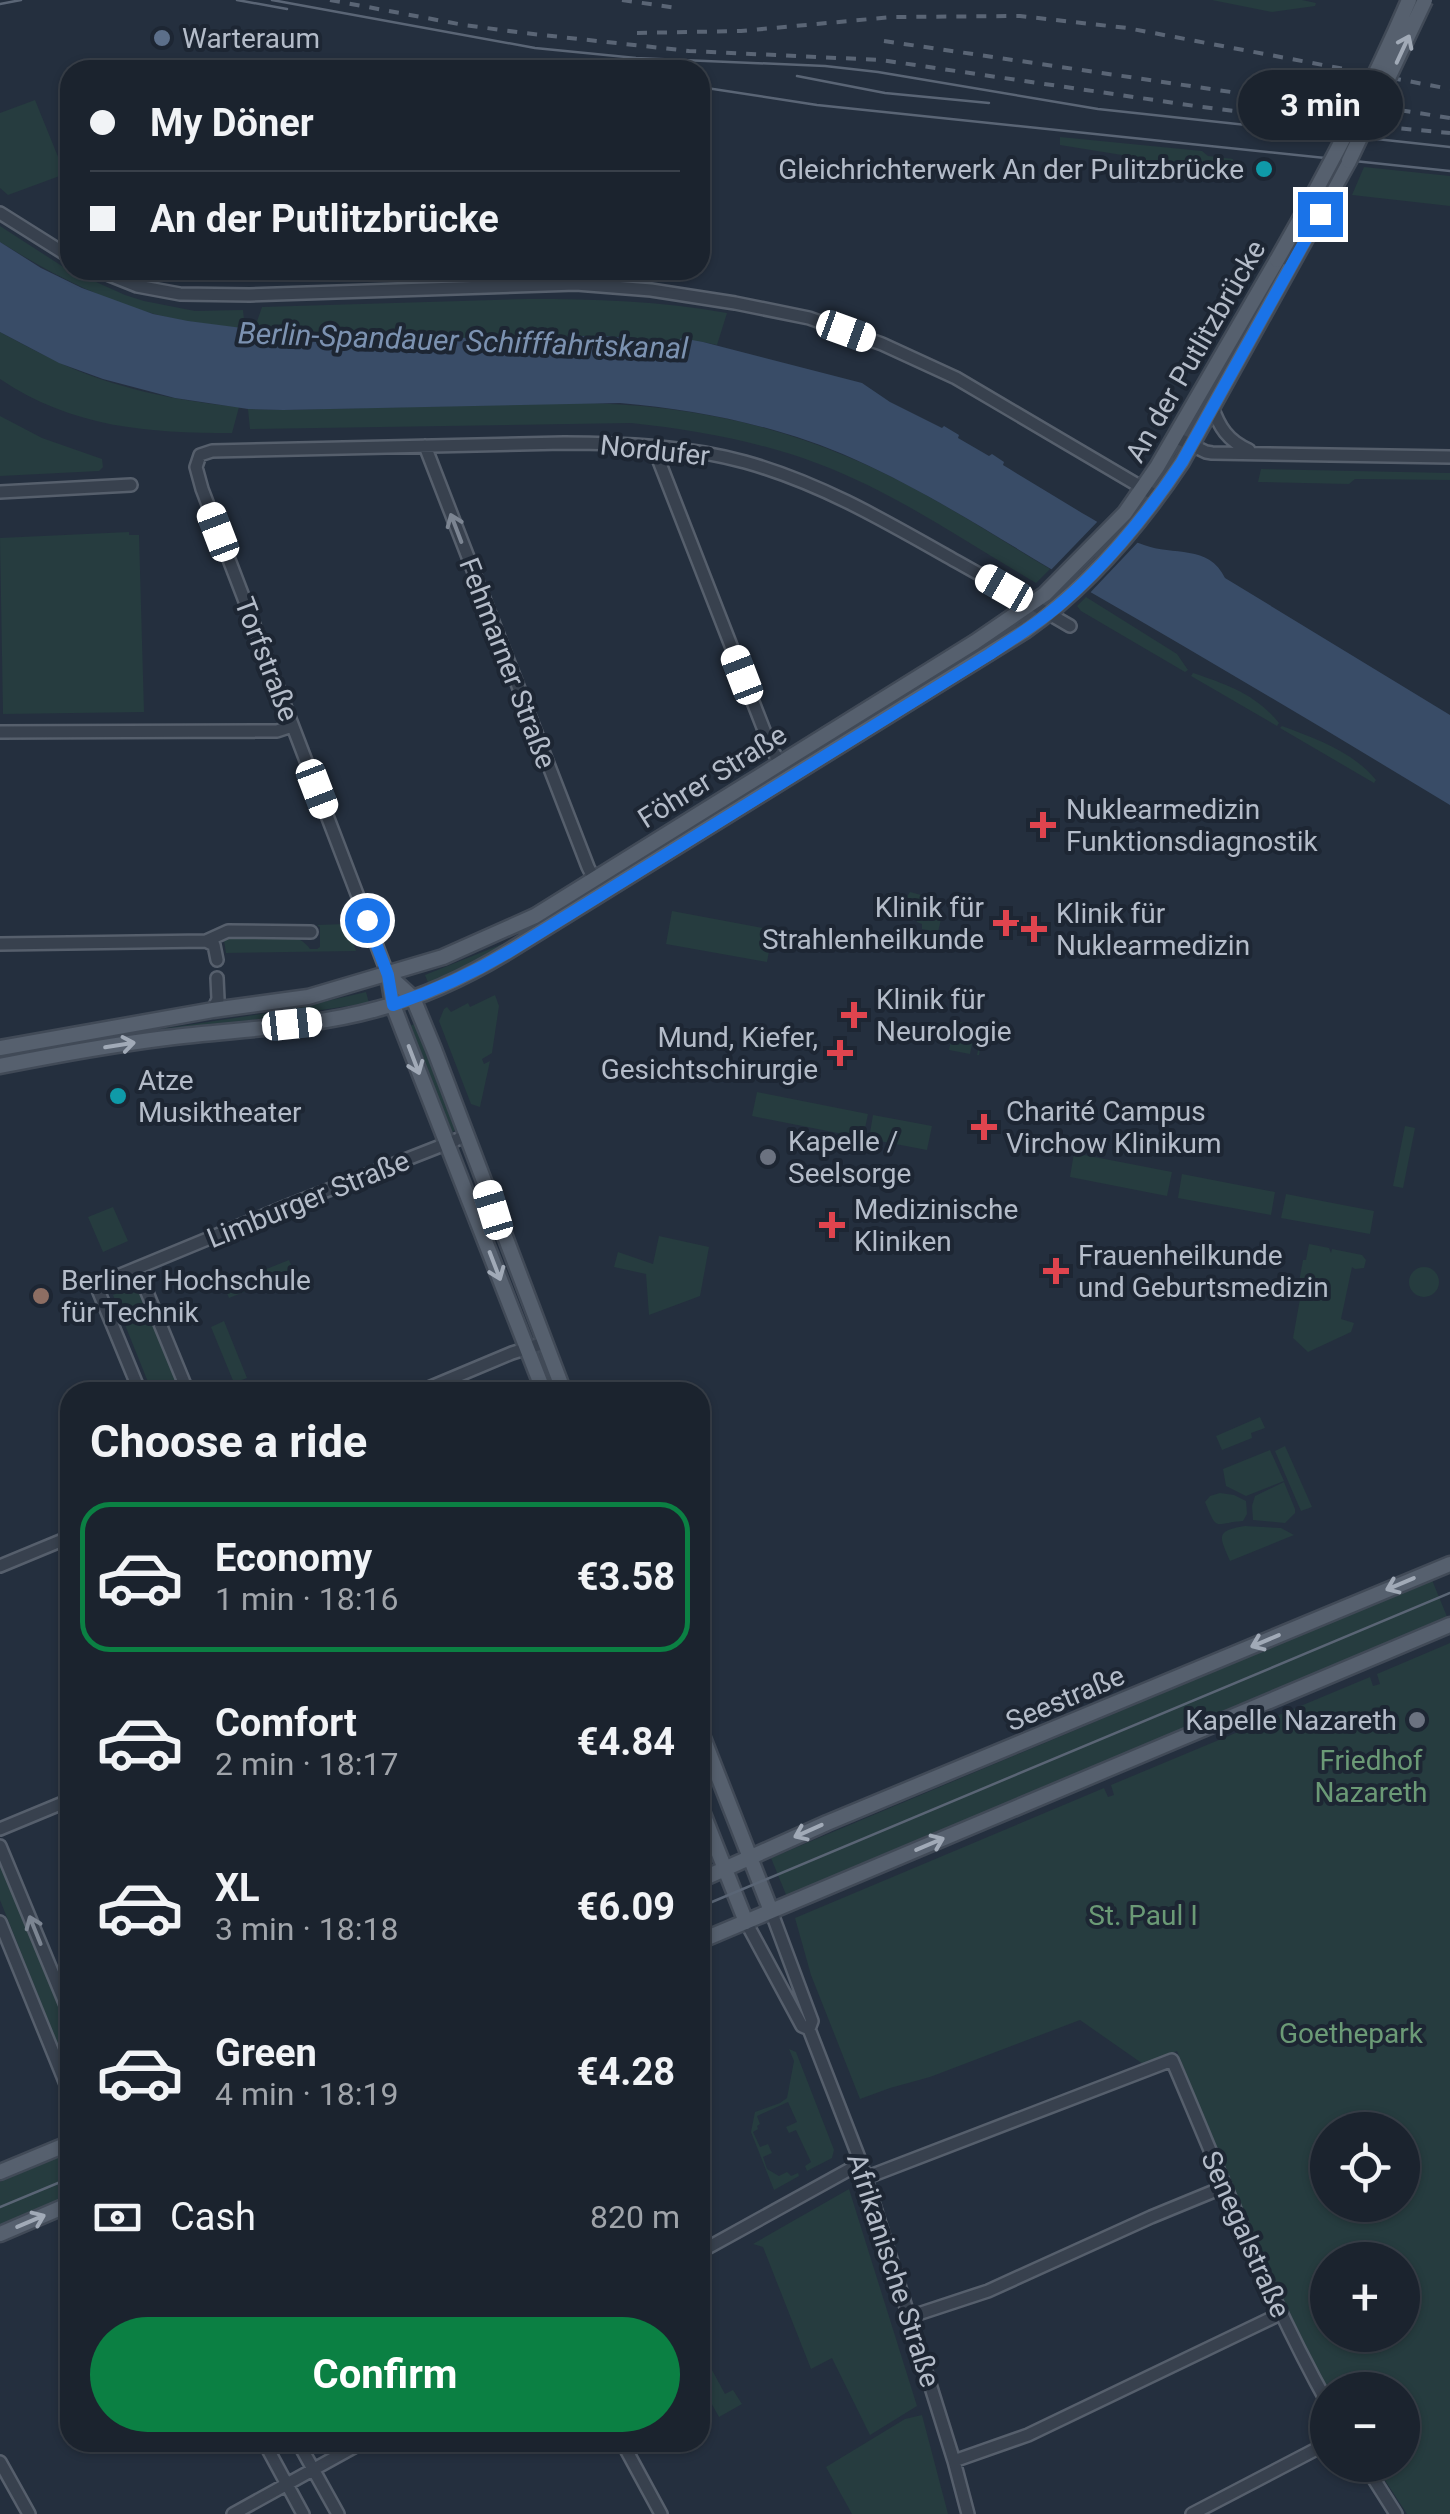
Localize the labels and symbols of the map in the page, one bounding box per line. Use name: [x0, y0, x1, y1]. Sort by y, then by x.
place label: Warteraum: [182, 22, 320, 55]
marker: Warteraum: [151, 27, 173, 49]
one-way arrow: [1395, 35, 1413, 65]
callout: 3 min: [1238, 69, 1402, 139]
place label: Gleichrichterwerk An der Pulitzbrücke: [778, 153, 1244, 186]
marker: Gleichrichterwerk An der Pulitzbrücke: [1253, 158, 1275, 180]
route end: [1298, 192, 1343, 237]
street label: An der Putlitzbrücke: [1118, 234, 1272, 468]
car: [813, 307, 879, 355]
water label: Berlin-Spandauer Schifffahrtskanal: [237, 315, 690, 366]
street label: Nordufer: [598, 428, 712, 473]
car: [193, 499, 243, 565]
one-way arrow: [445, 513, 463, 544]
street label: Fehmarner Straße: [452, 553, 563, 773]
car: [971, 560, 1037, 616]
street label: Torfstraße: [228, 593, 305, 726]
car: [717, 642, 767, 708]
street label: Föhrer Straße: [632, 718, 792, 835]
car: [292, 756, 342, 822]
place label: Nuklearmedizin Funktionsdiagnostik: [1066, 793, 1319, 858]
marker: Nuklearmedizin Funktionsdiagnostik: [1030, 812, 1056, 838]
place label: Klinik für Strahlenheilkunde: [762, 891, 984, 956]
place label: Klinik für Nuklearmedizin: [1056, 897, 1250, 962]
route start: [345, 898, 390, 943]
marker: Klinik für Strahlenheilkunde: [993, 910, 1019, 936]
marker: Klinik für Nuklearmedizin: [1021, 916, 1047, 942]
place label: Klinik für Neurologie: [876, 983, 1012, 1048]
marker: Klinik für Neurologie: [841, 1002, 867, 1028]
car: [261, 1006, 323, 1042]
place label: Mund, Kiefer, Gesichtschirurgie: [601, 1021, 818, 1086]
one-way arrow: [103, 1035, 136, 1054]
marker: Mund, Kiefer, Gesichtschirurgie: [827, 1040, 853, 1066]
one-way arrow: [407, 1045, 425, 1075]
place label: Atze Musiktheater: [138, 1064, 302, 1129]
marker: Atze Musiktheater: [107, 1085, 129, 1107]
place label: Charité Campus Virchow Klinikum: [1006, 1095, 1222, 1160]
marker: Charité Campus Virchow Klinikum: [971, 1114, 997, 1140]
place label: Kapelle / Seelsorge: [788, 1125, 911, 1190]
street label: Limburger Straße: [202, 1144, 414, 1255]
marker: Kapelle / Seelsorge: [757, 1146, 779, 1168]
car: [470, 1177, 516, 1243]
place label: Medizinische Kliniken: [854, 1193, 1018, 1258]
marker: Medizinische Kliniken: [819, 1212, 845, 1238]
place label: Frauenheilkunde und Geburtsmedizin: [1078, 1239, 1329, 1304]
one-way arrow: [487, 1251, 505, 1281]
marker: Frauenheilkunde und Geburtsmedizin: [1043, 1258, 1069, 1284]
place label: Berliner Hochschule für Technik: [61, 1264, 311, 1329]
marker: Berliner Hochschule für Technik: [30, 1285, 52, 1307]
one-way arrow: [1385, 1576, 1416, 1594]
one-way arrow: [1251, 1633, 1281, 1651]
street label: Seestraße: [1001, 1659, 1129, 1738]
place label: Kapelle Nazareth: [1185, 1704, 1397, 1737]
marker: Kapelle Nazareth: [1406, 1709, 1428, 1731]
park label: Friedhof Nazareth: [1315, 1744, 1427, 1809]
one-way arrow: [793, 1823, 824, 1841]
one-way arrow: [915, 1834, 945, 1852]
park label: St. Paul I: [1088, 1899, 1198, 1932]
one-way arrow: [25, 1916, 43, 1946]
park label: Goethepark: [1279, 2017, 1424, 2050]
street label: Senegalstraße: [1194, 2146, 1297, 2323]
street label: Afrikanische Straße: [840, 2149, 947, 2391]
one-way arrow: [15, 2210, 46, 2228]

